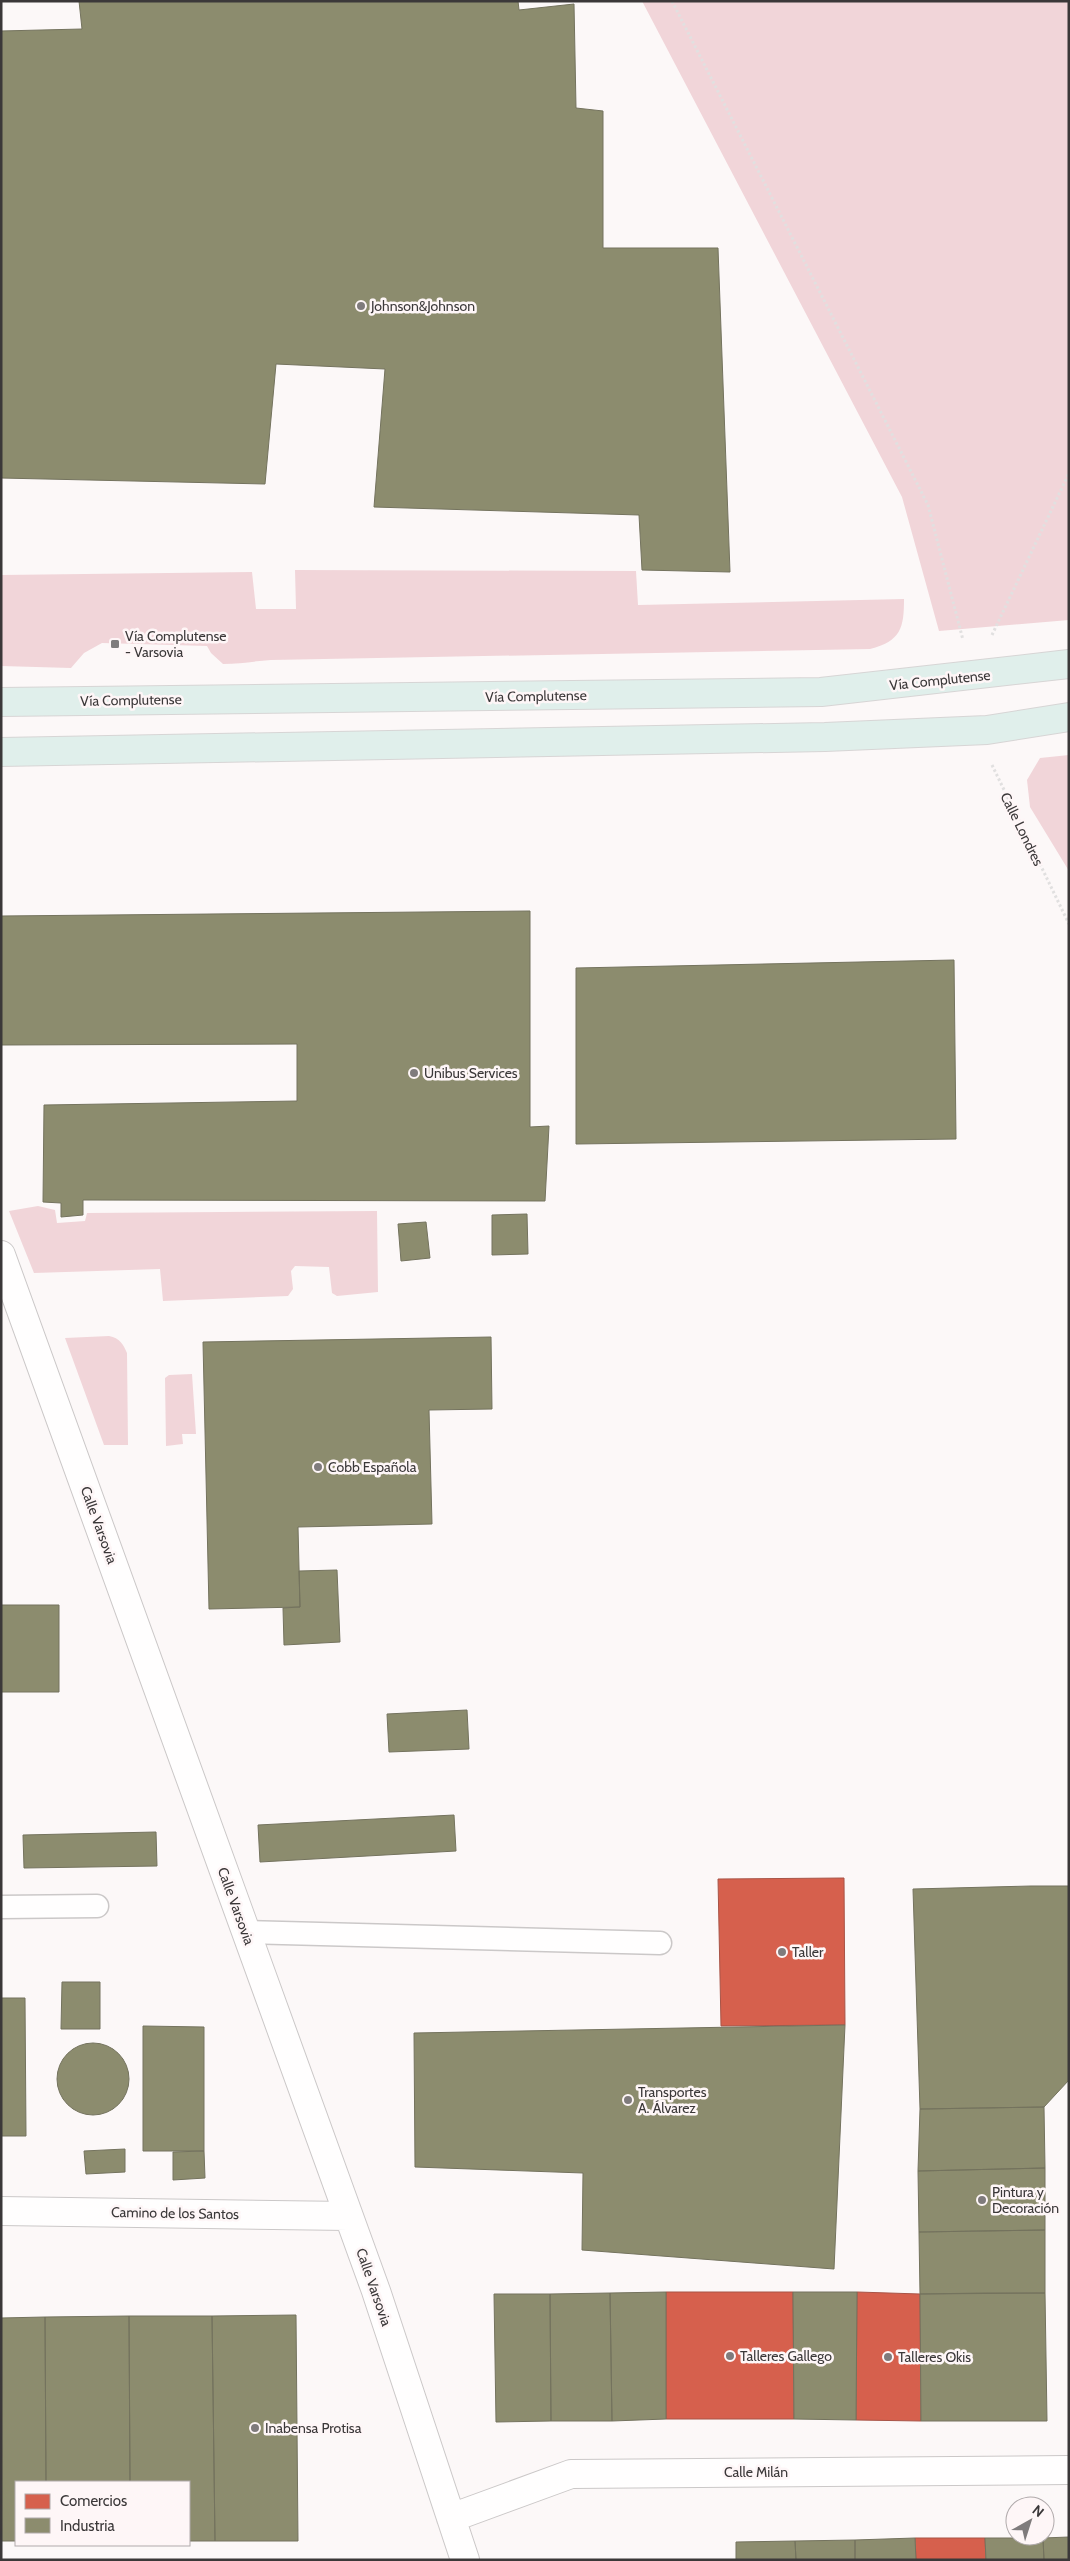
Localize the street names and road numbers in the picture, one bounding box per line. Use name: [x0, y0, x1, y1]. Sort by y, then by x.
street label: Vía Complutense: [889, 666, 991, 694]
street label: Vía Complutense: [485, 686, 587, 706]
street label: Vía Complutense: [80, 690, 182, 710]
street label: Calle Londres: [996, 789, 1048, 869]
street label: Calle Varsovia: [77, 1484, 121, 1567]
street label: Calle Varsovia: [214, 1865, 258, 1948]
street label: Camino de los Santos: [111, 2203, 239, 2223]
street label: Calle Varsovia: [352, 2246, 396, 2329]
street label: Calle Milán: [724, 2463, 788, 2481]

